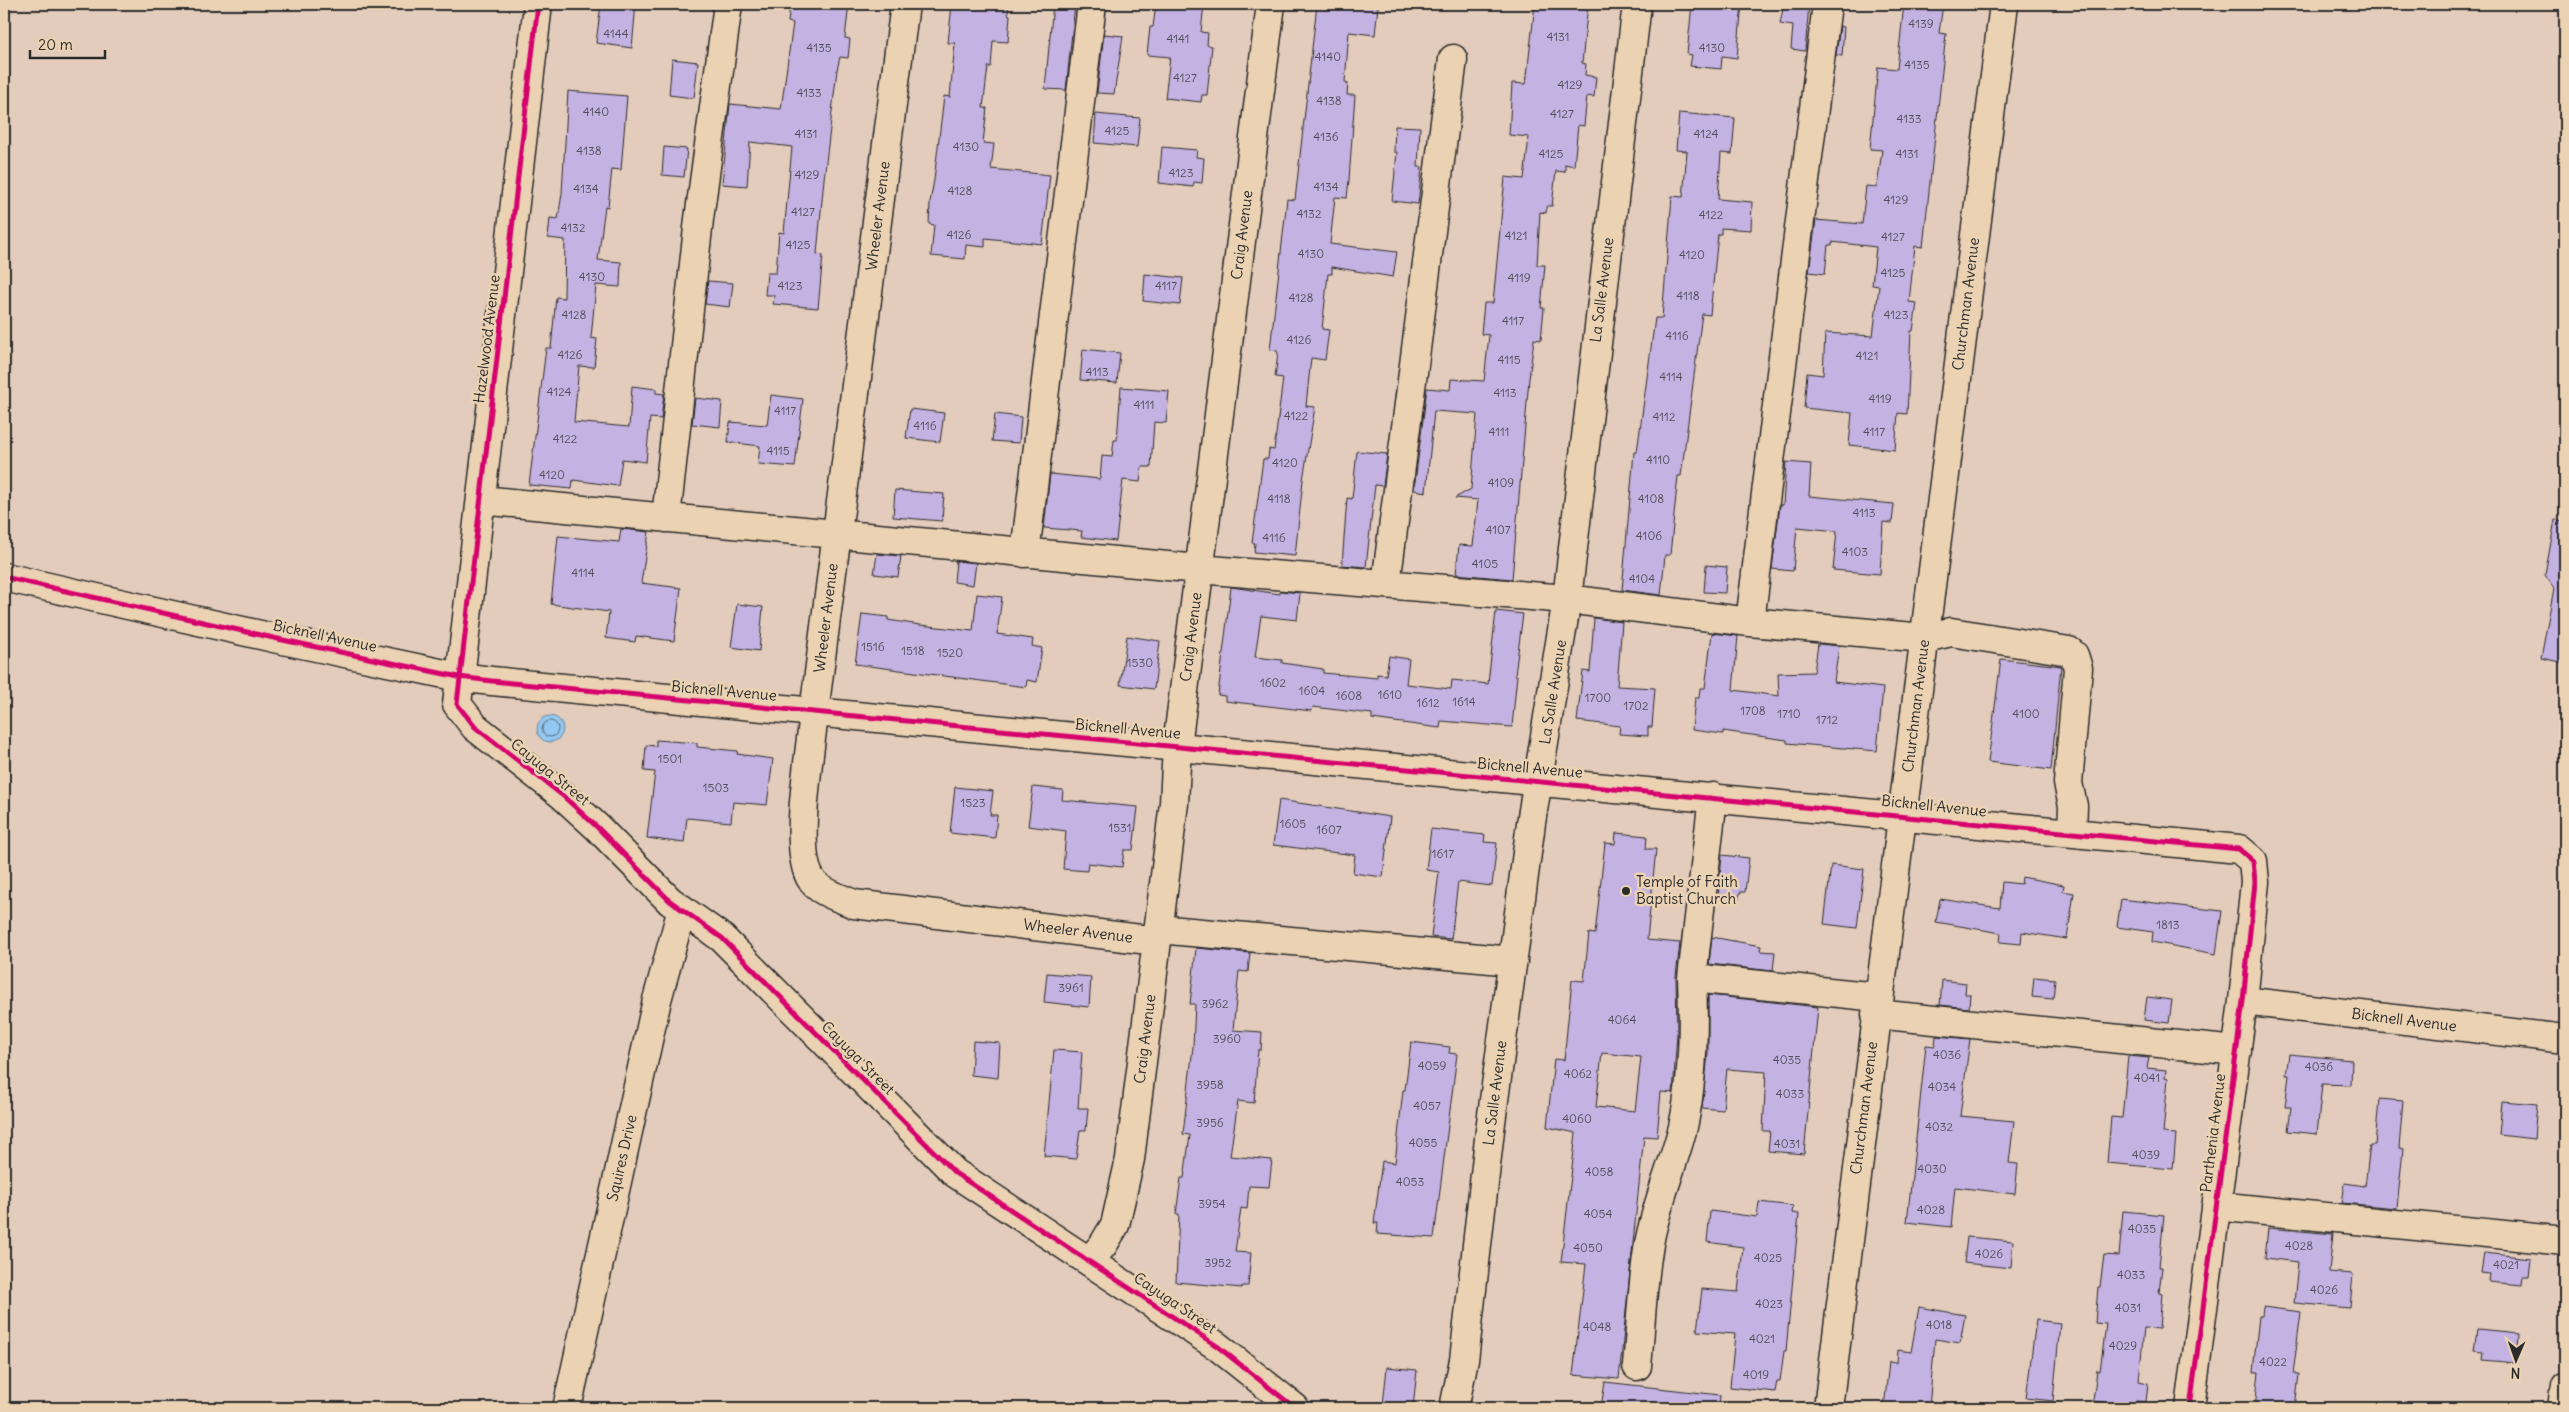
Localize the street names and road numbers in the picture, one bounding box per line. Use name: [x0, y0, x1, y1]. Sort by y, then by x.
street label: Wheeler Avenue: [861, 160, 894, 272]
street label: Craig Avenue: [1227, 189, 1256, 281]
street label: La Salle Avenue: [1586, 236, 1617, 344]
street label: Churchman Avenue: [1948, 236, 1983, 371]
street label: Hazelwood Avenue: [469, 274, 504, 404]
street label: Wheeler Avenue: [809, 562, 842, 674]
street label: Craig Avenue: [1176, 591, 1205, 683]
street label: Bicknell Avenue: [271, 615, 379, 656]
street label: La Salle Avenue: [1535, 638, 1570, 746]
street label: Churchman Avenue: [1898, 638, 1933, 773]
street label: Bicknell Avenue: [671, 676, 778, 705]
street label: Bicknell Avenue: [1075, 714, 1182, 743]
street label: Cayuga Street: [507, 734, 594, 809]
street label: Bicknell Avenue: [1477, 753, 1584, 782]
street label: Bicknell Avenue: [1880, 791, 1988, 820]
street label: Wheeler Avenue: [1022, 914, 1134, 947]
street label: Craig Avenue: [1130, 993, 1159, 1085]
street label: Bicknell Avenue: [2350, 1004, 2458, 1035]
street label: Cayuga Street: [818, 1017, 899, 1098]
street label: La Salle Avenue: [1479, 1039, 1510, 1147]
street label: Churchman Avenue: [1846, 1040, 1881, 1175]
street label: Parthenia Avenue: [2196, 1072, 2229, 1193]
street label: Squires Drive: [602, 1113, 641, 1203]
street label: Cayuga Street: [1130, 1268, 1220, 1337]

